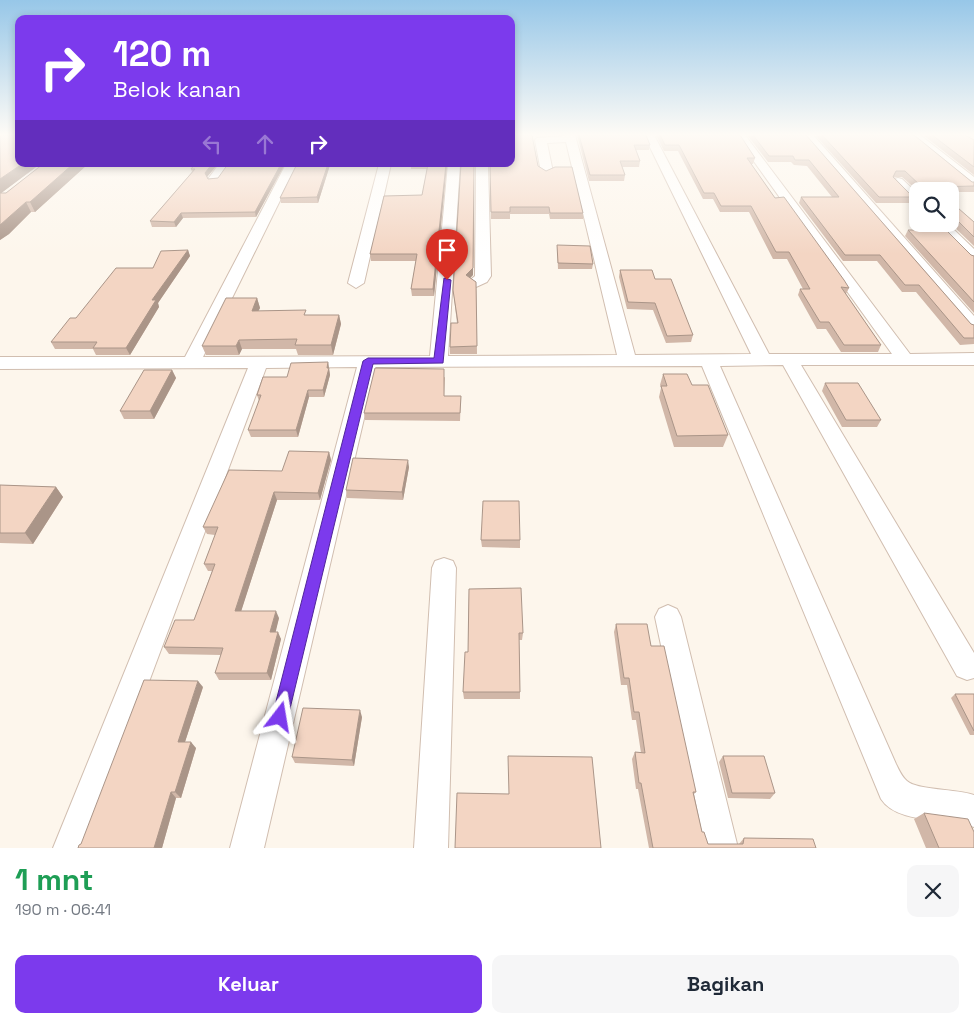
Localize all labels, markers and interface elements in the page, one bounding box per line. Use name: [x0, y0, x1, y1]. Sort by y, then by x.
text: 120 m: [113, 32, 211, 76]
icon: right: [30, 35, 95, 100]
text: Belok kanan: [113, 75, 241, 103]
icon: left: [198, 130, 226, 158]
icon: ahead: [251, 130, 279, 158]
icon: right: [304, 130, 332, 158]
map controls: [909, 182, 959, 232]
button: search: [909, 182, 959, 232]
pin: [426, 229, 468, 280]
icon: arrive: [433, 236, 461, 264]
position arrow: [253, 690, 305, 742]
text: 1 mnt: [15, 860, 94, 899]
button: close: [907, 865, 959, 917]
text: 190 m · 06:41: [15, 899, 111, 920]
button: Keluar: [15, 955, 482, 1013]
button: Bagikan: [492, 955, 959, 1013]

